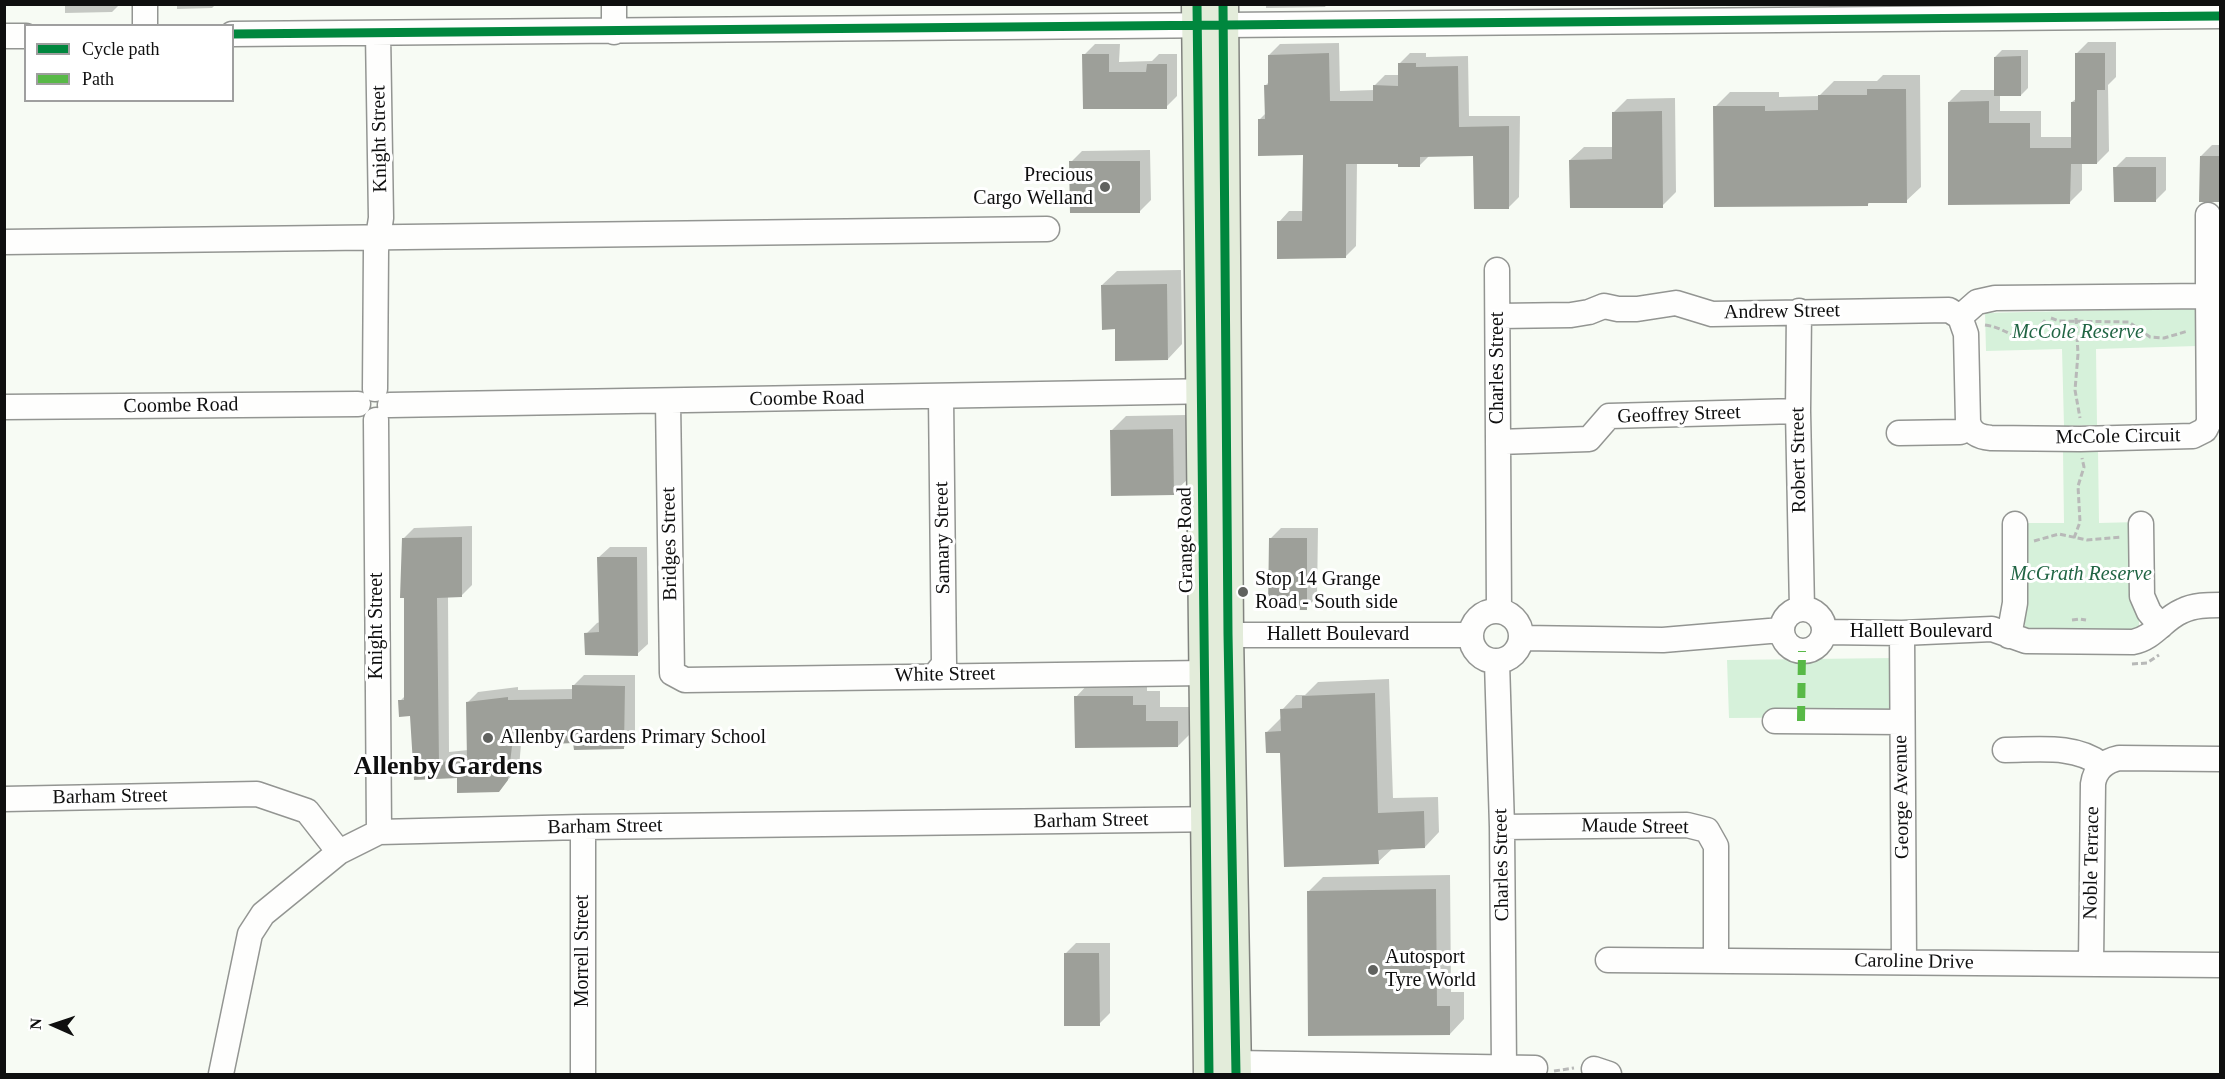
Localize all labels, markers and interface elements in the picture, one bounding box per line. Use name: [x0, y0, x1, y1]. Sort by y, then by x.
legend: [24, 24, 234, 102]
text: Cycle path: [82, 39, 159, 59]
text: Path: [82, 69, 114, 89]
street label: Knight Street: [367, 85, 393, 193]
place label: Precious Cargo Welland: [973, 164, 1093, 211]
marker: Precious Cargo Welland: [1098, 180, 1112, 194]
street label: Andrew Street: [1724, 299, 1840, 325]
street label: Charles Street: [1486, 312, 1510, 424]
park label: McCole Reserve: [2012, 321, 2144, 345]
street label: Coombe Road: [749, 386, 865, 412]
street label: Coombe Road: [123, 393, 239, 419]
street label: Geoffrey Street: [1617, 401, 1741, 429]
street label: Robert Street: [1786, 407, 1812, 513]
street label: McCole Circuit: [2055, 424, 2181, 450]
street label: Samary Street: [930, 481, 956, 595]
street label: Bridges Street: [657, 487, 683, 601]
street label: Grange Road: [1173, 487, 1199, 593]
park label: McGrath Reserve: [2010, 563, 2152, 587]
place label: Stop 14 Grange Road - South side: [1255, 568, 1398, 615]
street label: Knight Street: [365, 572, 389, 680]
marker: Stop 14 Grange Road - South side: [1236, 585, 1250, 599]
street label: Hallett Boulevard: [1850, 620, 1992, 644]
street label: Hallett Boulevard: [1267, 623, 1409, 647]
street label: White Street: [895, 662, 995, 688]
place label: Allenby Gardens Primary School: [500, 726, 766, 750]
marker: Allenby Gardens Primary School: [481, 731, 495, 745]
street label: George Avenue: [1889, 735, 1915, 859]
district label: Allenby Gardens: [354, 751, 542, 783]
street label: Barham Street: [52, 784, 168, 810]
street label: Noble Terrace: [2079, 806, 2105, 920]
street label: Barham Street: [1033, 808, 1149, 834]
street label: Charles Street: [1489, 808, 1515, 922]
street label: Barham Street: [547, 814, 663, 840]
street label: Maude Street: [1581, 814, 1689, 840]
street label: Morrell Street: [571, 895, 595, 1007]
place label: Autosport Tyre World: [1385, 946, 1476, 993]
street label: Caroline Drive: [1854, 949, 1974, 975]
marker: Autosport Tyre World: [1366, 963, 1380, 977]
north arrow: [24, 995, 84, 1055]
text: N: [27, 1018, 44, 1030]

